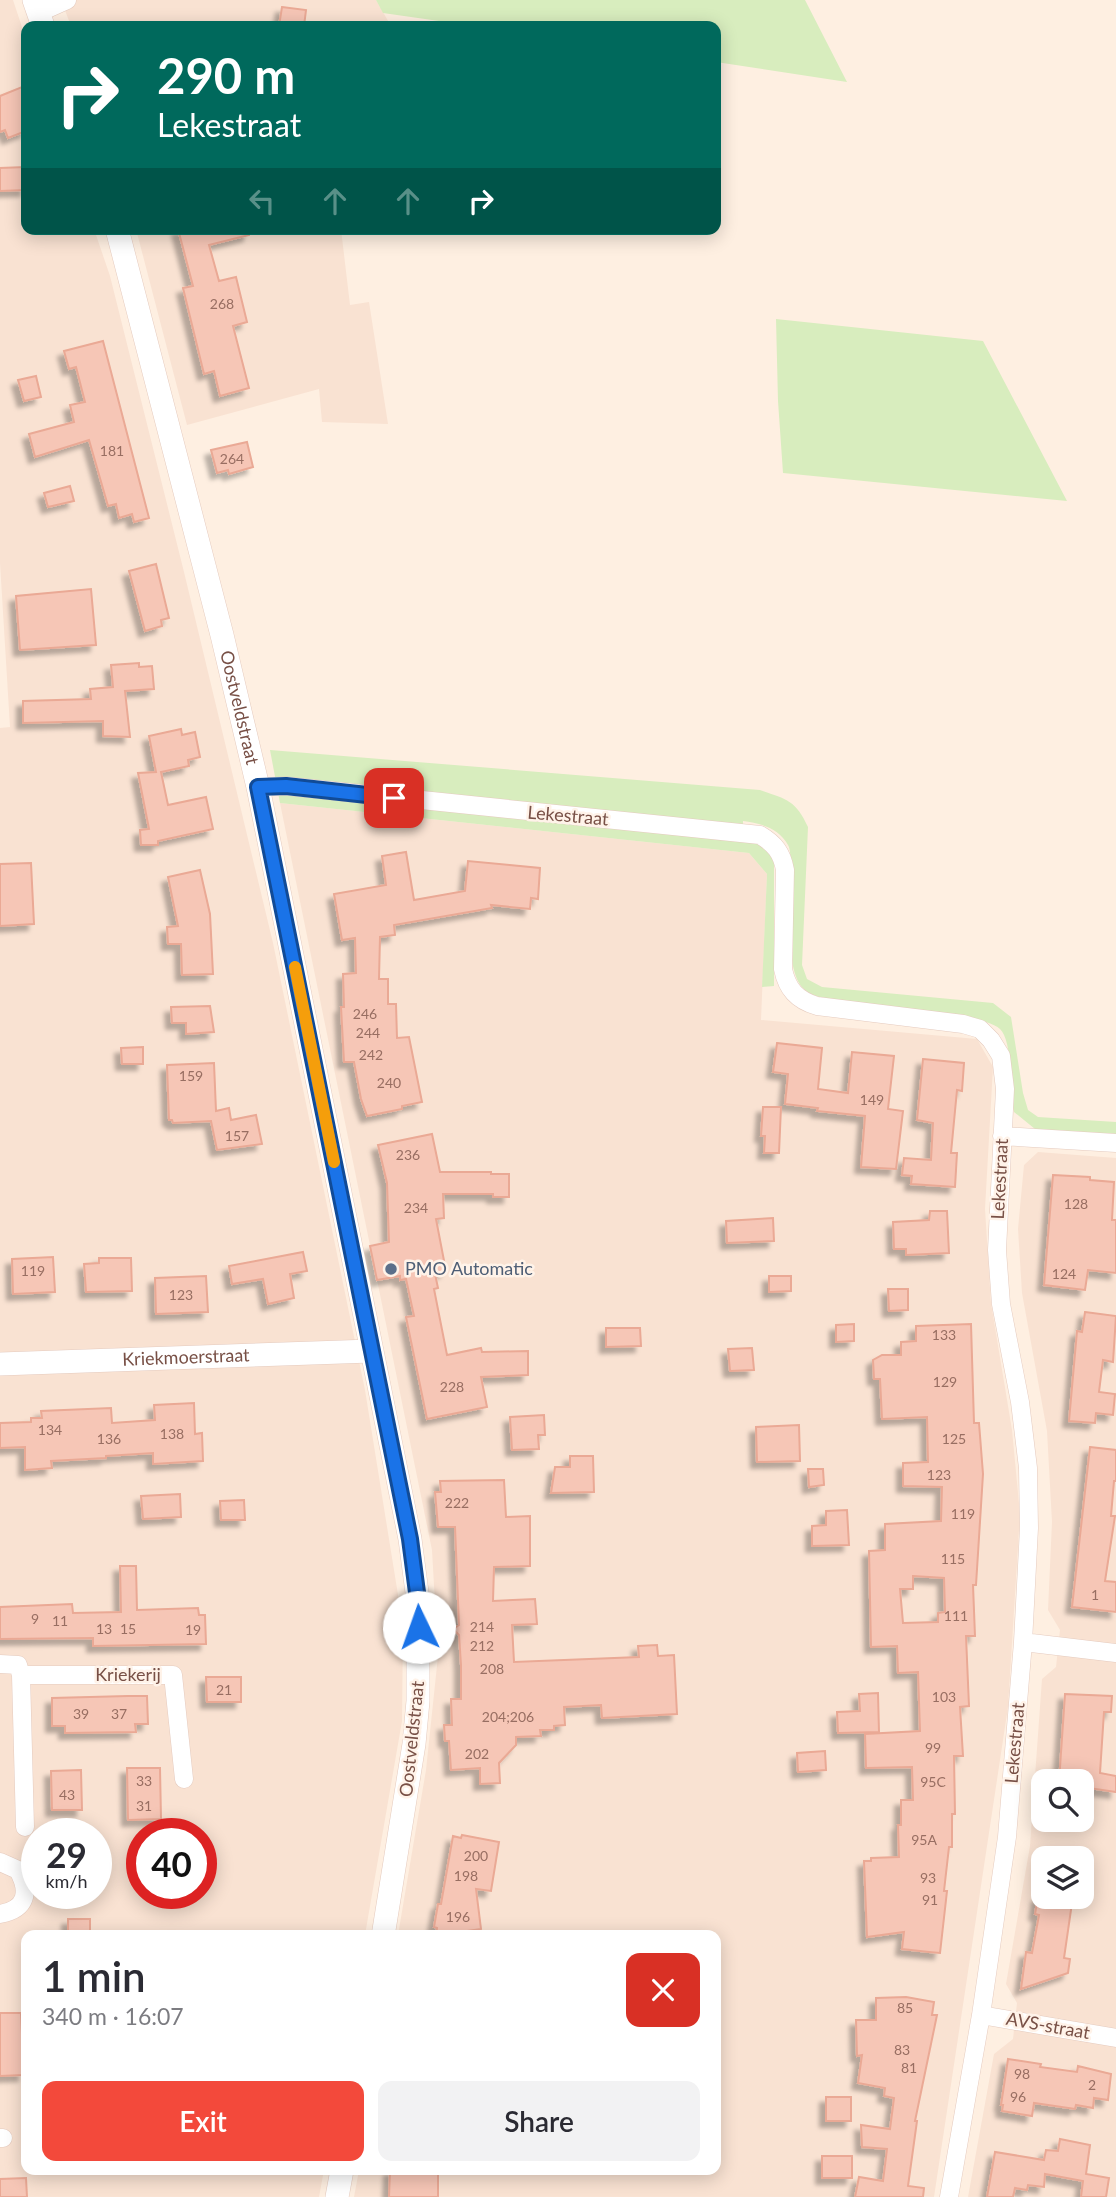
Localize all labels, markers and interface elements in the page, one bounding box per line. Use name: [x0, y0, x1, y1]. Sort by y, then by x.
text: 290 m: [157, 46, 295, 104]
icon: right: [42, 49, 133, 140]
text: Lekestraat: [157, 105, 301, 144]
icon: left: [243, 182, 281, 220]
icon: ahead: [316, 182, 354, 220]
icon: ahead: [389, 182, 427, 220]
icon: right: [462, 182, 500, 220]
house number: 268: [210, 295, 234, 312]
house number: 181: [100, 442, 124, 459]
house number: 264: [220, 450, 244, 467]
street label: Oostveldstraat: [216, 648, 264, 767]
pin: [364, 768, 424, 828]
icon: arrive: [375, 779, 413, 817]
street label: Lekestraat: [527, 801, 610, 830]
house number: 246: [353, 1005, 377, 1022]
house number: 244: [356, 1024, 380, 1041]
house number: 242: [359, 1046, 383, 1063]
house number: 159: [179, 1067, 203, 1084]
house number: 240: [377, 1074, 401, 1091]
house number: 149: [860, 1091, 884, 1108]
house number: 157: [225, 1127, 249, 1144]
street label: Lekestraat: [986, 1137, 1012, 1220]
house number: 236: [396, 1146, 420, 1163]
house number: 128: [1064, 1195, 1088, 1212]
house number: 234: [404, 1199, 428, 1216]
place label: PMO Automatic: [405, 1257, 533, 1279]
marker: PMO Automatic: [383, 1261, 399, 1277]
house number: 119: [21, 1262, 45, 1279]
house number: 124: [1052, 1265, 1076, 1282]
house number: 123: [169, 1286, 193, 1303]
house number: 133: [932, 1326, 956, 1343]
street label: Kriekmoerstraat: [122, 1343, 250, 1370]
house number: 129: [933, 1373, 957, 1390]
house number: 228: [440, 1378, 464, 1395]
house number: 134: [38, 1421, 62, 1438]
house number: 138: [160, 1425, 184, 1442]
house number: 136: [97, 1430, 121, 1447]
house number: 125: [942, 1430, 966, 1447]
house number: 123: [927, 1466, 951, 1483]
house number: 222: [445, 1494, 469, 1511]
house number: 119: [951, 1505, 975, 1522]
house number: 115: [941, 1550, 965, 1567]
house number: 1: [1091, 1586, 1099, 1603]
position arrow: [382, 1590, 456, 1664]
house number: 111: [944, 1607, 968, 1624]
house number: 9: [31, 1610, 39, 1627]
house number: 11: [52, 1612, 68, 1629]
house number: 214: [470, 1618, 494, 1635]
house number: 13: [96, 1620, 112, 1637]
house number: 15: [120, 1620, 136, 1637]
house number: 19: [185, 1621, 201, 1638]
house number: 212: [470, 1637, 494, 1654]
house number: 208: [480, 1660, 504, 1677]
street label: Kriekerij: [95, 1663, 161, 1685]
street label: Oostveldstraat: [394, 1679, 428, 1798]
house number: 21: [216, 1681, 232, 1698]
house number: 103: [932, 1688, 956, 1705]
street label: Lekestraat: [1000, 1701, 1029, 1784]
house number: 39: [73, 1705, 89, 1722]
house number: 37: [111, 1705, 127, 1722]
house number: 204;206: [482, 1708, 534, 1725]
house number: 99: [925, 1739, 941, 1756]
house number: 202: [465, 1745, 489, 1762]
map controls: [1031, 1769, 1094, 1909]
button: search: [1031, 1769, 1094, 1832]
house number: 33: [136, 1772, 152, 1789]
house number: 95C: [920, 1773, 946, 1790]
house number: 43: [59, 1786, 75, 1803]
house number: 31: [136, 1797, 152, 1814]
speed limit sign: 40: [126, 1818, 217, 1909]
house number: 95A: [911, 1831, 937, 1848]
text: 29: [46, 1833, 87, 1875]
button: layers: [1031, 1846, 1094, 1909]
house number: 200: [464, 1847, 488, 1864]
house number: 198: [454, 1867, 478, 1884]
house number: 93: [920, 1869, 936, 1886]
text: km/h: [45, 1870, 88, 1892]
house number: 91: [922, 1891, 938, 1908]
house number: 196: [446, 1908, 470, 1925]
text: 1 min: [42, 1951, 146, 2001]
button: close: [626, 1953, 700, 2027]
house number: 85: [897, 1999, 913, 2016]
text: 340 m · 16:07: [42, 2002, 184, 2030]
street label: AVS-straat: [1005, 2007, 1092, 2043]
house number: 83: [894, 2041, 910, 2058]
house number: 81: [901, 2059, 917, 2076]
house number: 98: [1014, 2065, 1030, 2082]
house number: 2: [1088, 2076, 1096, 2093]
button: Exit: [42, 2081, 364, 2161]
button: Share: [378, 2081, 700, 2161]
house number: 96: [1010, 2088, 1026, 2105]

